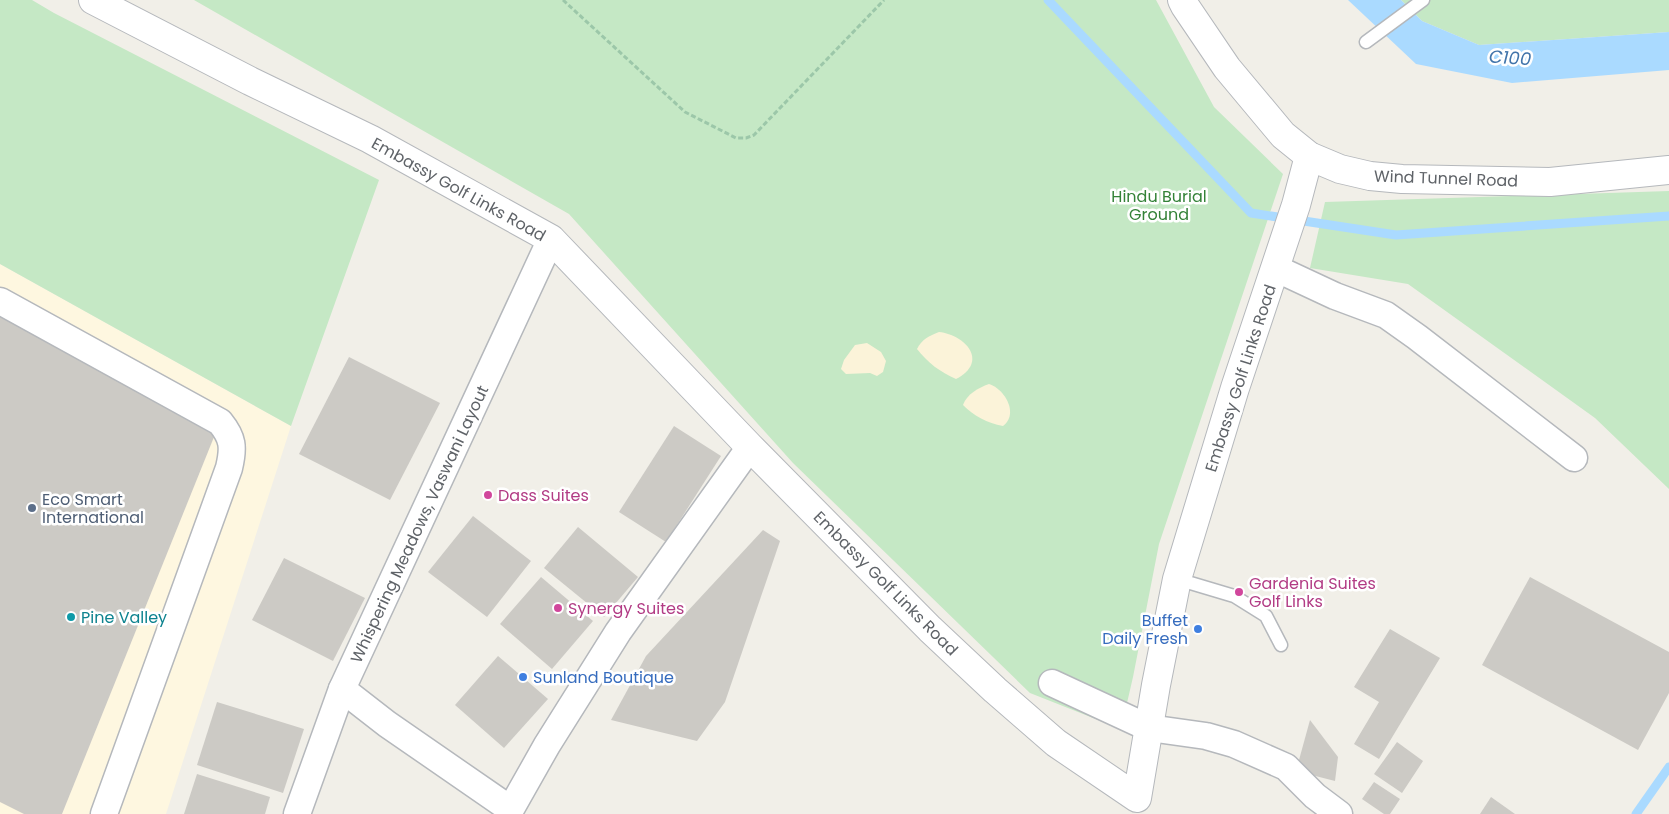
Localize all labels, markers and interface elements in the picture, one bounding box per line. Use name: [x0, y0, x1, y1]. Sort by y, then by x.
water label: C100: [1488, 44, 1532, 71]
street label: Embassy Golf Links Road: [367, 132, 550, 247]
street label: Wind Tunnel Road: [1374, 164, 1518, 193]
park label: Hindu Burial Ground: [1111, 185, 1207, 226]
street label: Embassy Golf Links Road: [1199, 281, 1282, 475]
street label: Whispering Meadows, Vaswani Layout: [345, 381, 494, 667]
place label: Dass Suites: [498, 484, 589, 507]
place label: Eco Smart International: [42, 488, 144, 529]
marker: Dass Suites: [482, 489, 494, 501]
marker: Eco Smart International: [26, 502, 38, 514]
street label: Embassy Golf Links Road: [808, 506, 963, 661]
place label: Gardenia Suites Golf Links: [1249, 572, 1376, 613]
marker: Gardenia Suites Golf Links: [1233, 586, 1245, 598]
place label: Synergy Suites: [568, 597, 684, 620]
marker: Synergy Suites: [552, 602, 564, 614]
place label: Pine Valley: [81, 606, 167, 629]
place label: Buffet Daily Fresh: [1102, 609, 1188, 650]
marker: Pine Valley: [65, 611, 77, 623]
marker: Buffet Daily Fresh: [1192, 623, 1204, 635]
place label: Sunland Boutique: [533, 666, 674, 689]
marker: Sunland Boutique: [517, 671, 529, 683]

